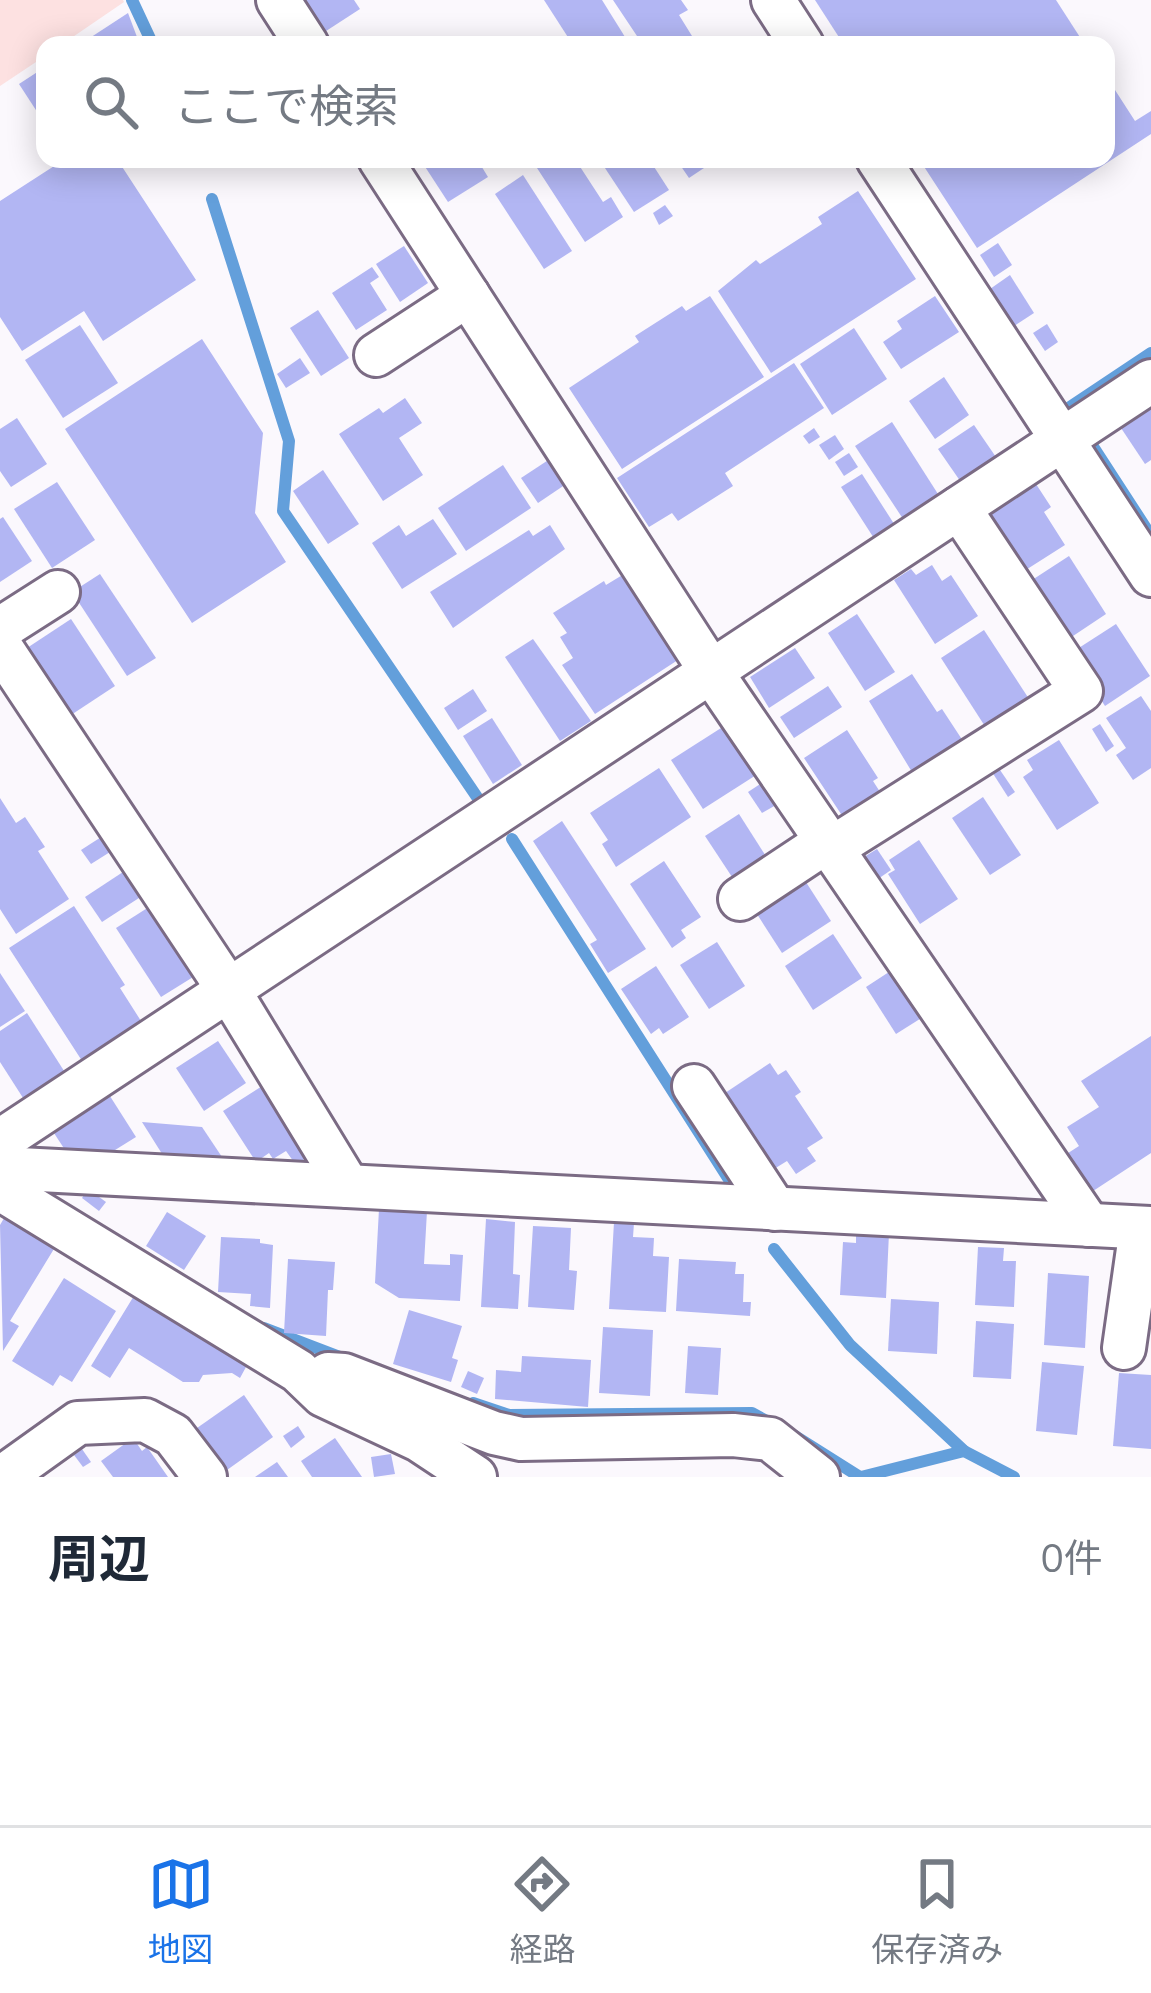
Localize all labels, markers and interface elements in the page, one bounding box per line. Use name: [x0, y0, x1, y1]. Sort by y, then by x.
search box: [36, 36, 1115, 168]
icon: search: [78, 69, 144, 135]
text: ここで検索: [174, 77, 399, 133]
text: 周辺: [48, 1526, 150, 1590]
text: 0件: [1041, 1533, 1103, 1582]
tab: 地図: [148, 1851, 214, 1971]
tab: 経路: [509, 1851, 575, 1971]
tab: 保存済み: [871, 1851, 1003, 1971]

